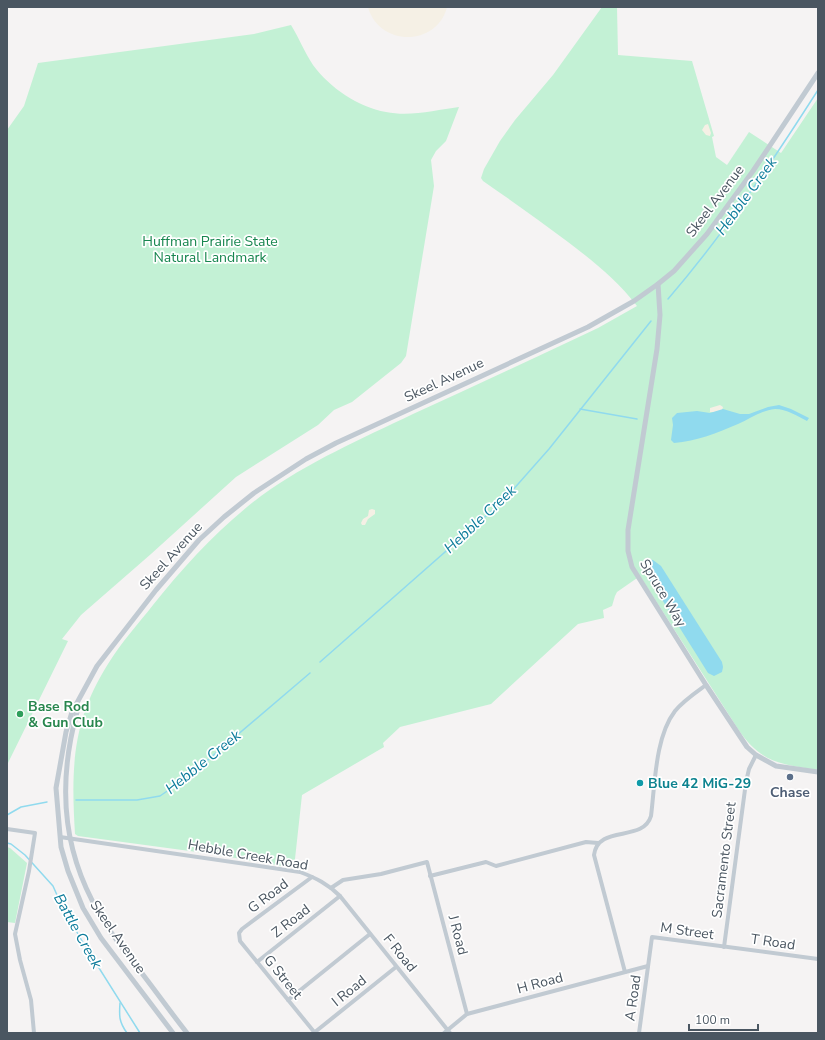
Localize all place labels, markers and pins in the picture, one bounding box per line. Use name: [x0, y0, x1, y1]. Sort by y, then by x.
place label: Base Rod & Gun Club: [28, 697, 103, 732]
marker: Base Rod & Gun Club: [15, 709, 25, 719]
marker: Chase: [785, 772, 795, 782]
place label: Blue 42 MiG-29: [648, 774, 751, 793]
marker: Blue 42 MiG-29: [635, 778, 645, 788]
place label: Chase: [770, 783, 810, 802]

